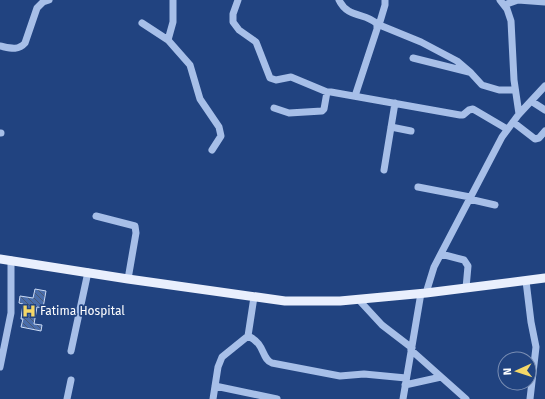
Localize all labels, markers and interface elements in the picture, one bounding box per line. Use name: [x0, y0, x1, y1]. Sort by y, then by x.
hospital icon: Fatima Hospital: [21, 303, 37, 319]
place label: Fatima Hospital: [40, 304, 125, 318]
north arrow: [497, 351, 537, 391]
text: N: [501, 368, 514, 375]

